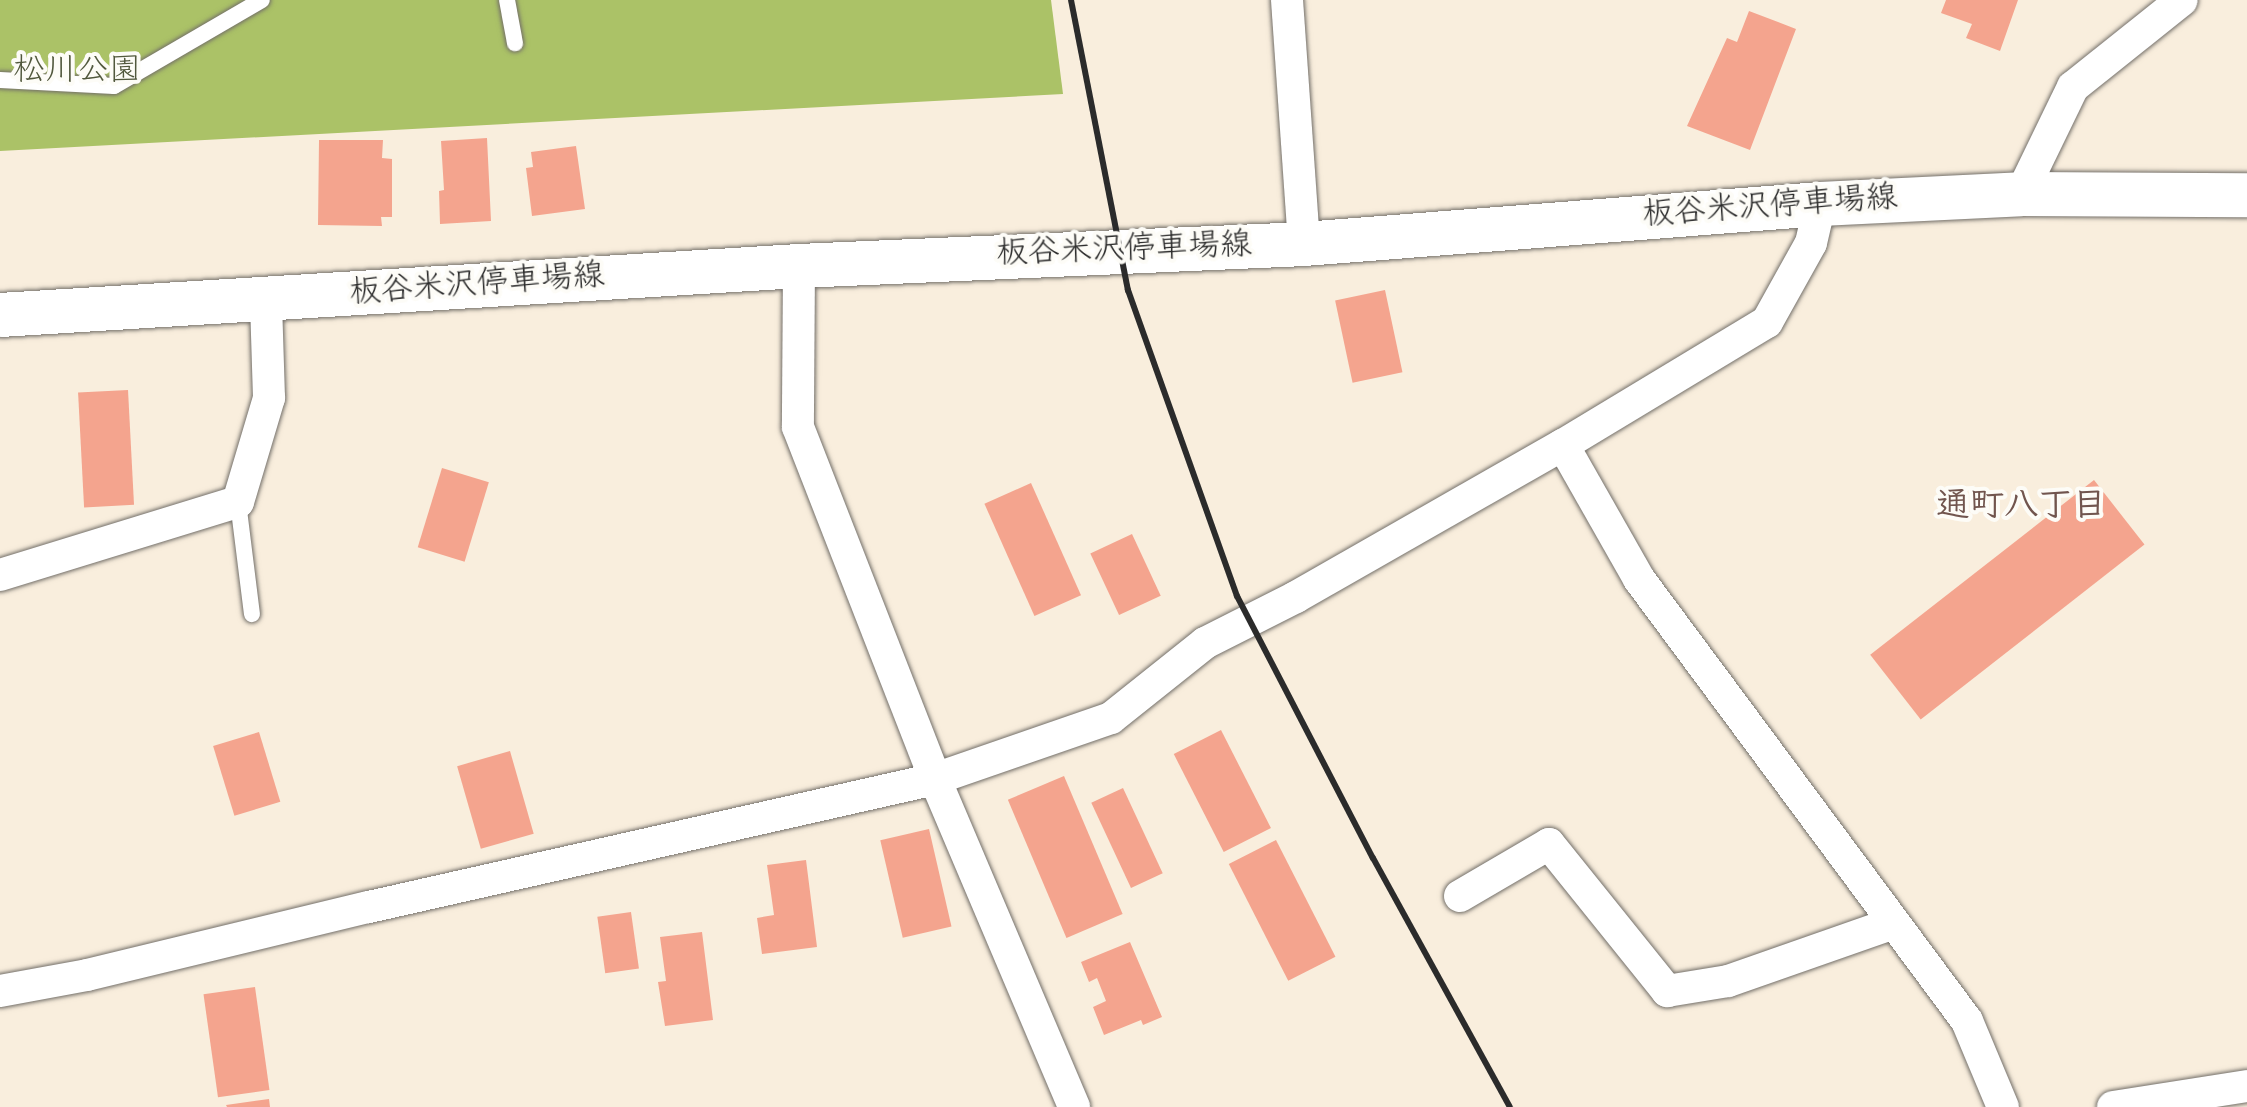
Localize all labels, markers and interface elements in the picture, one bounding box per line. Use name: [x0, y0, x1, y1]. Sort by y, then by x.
park label: 松川公園: [13, 54, 141, 92]
street label: 板谷米沢停車場線: [1641, 181, 1899, 237]
street label: 板谷米沢停車場線: [995, 228, 1253, 276]
street label: 板谷米沢停車場線: [348, 259, 606, 315]
district label: 通町八丁目: [1936, 489, 2106, 529]

